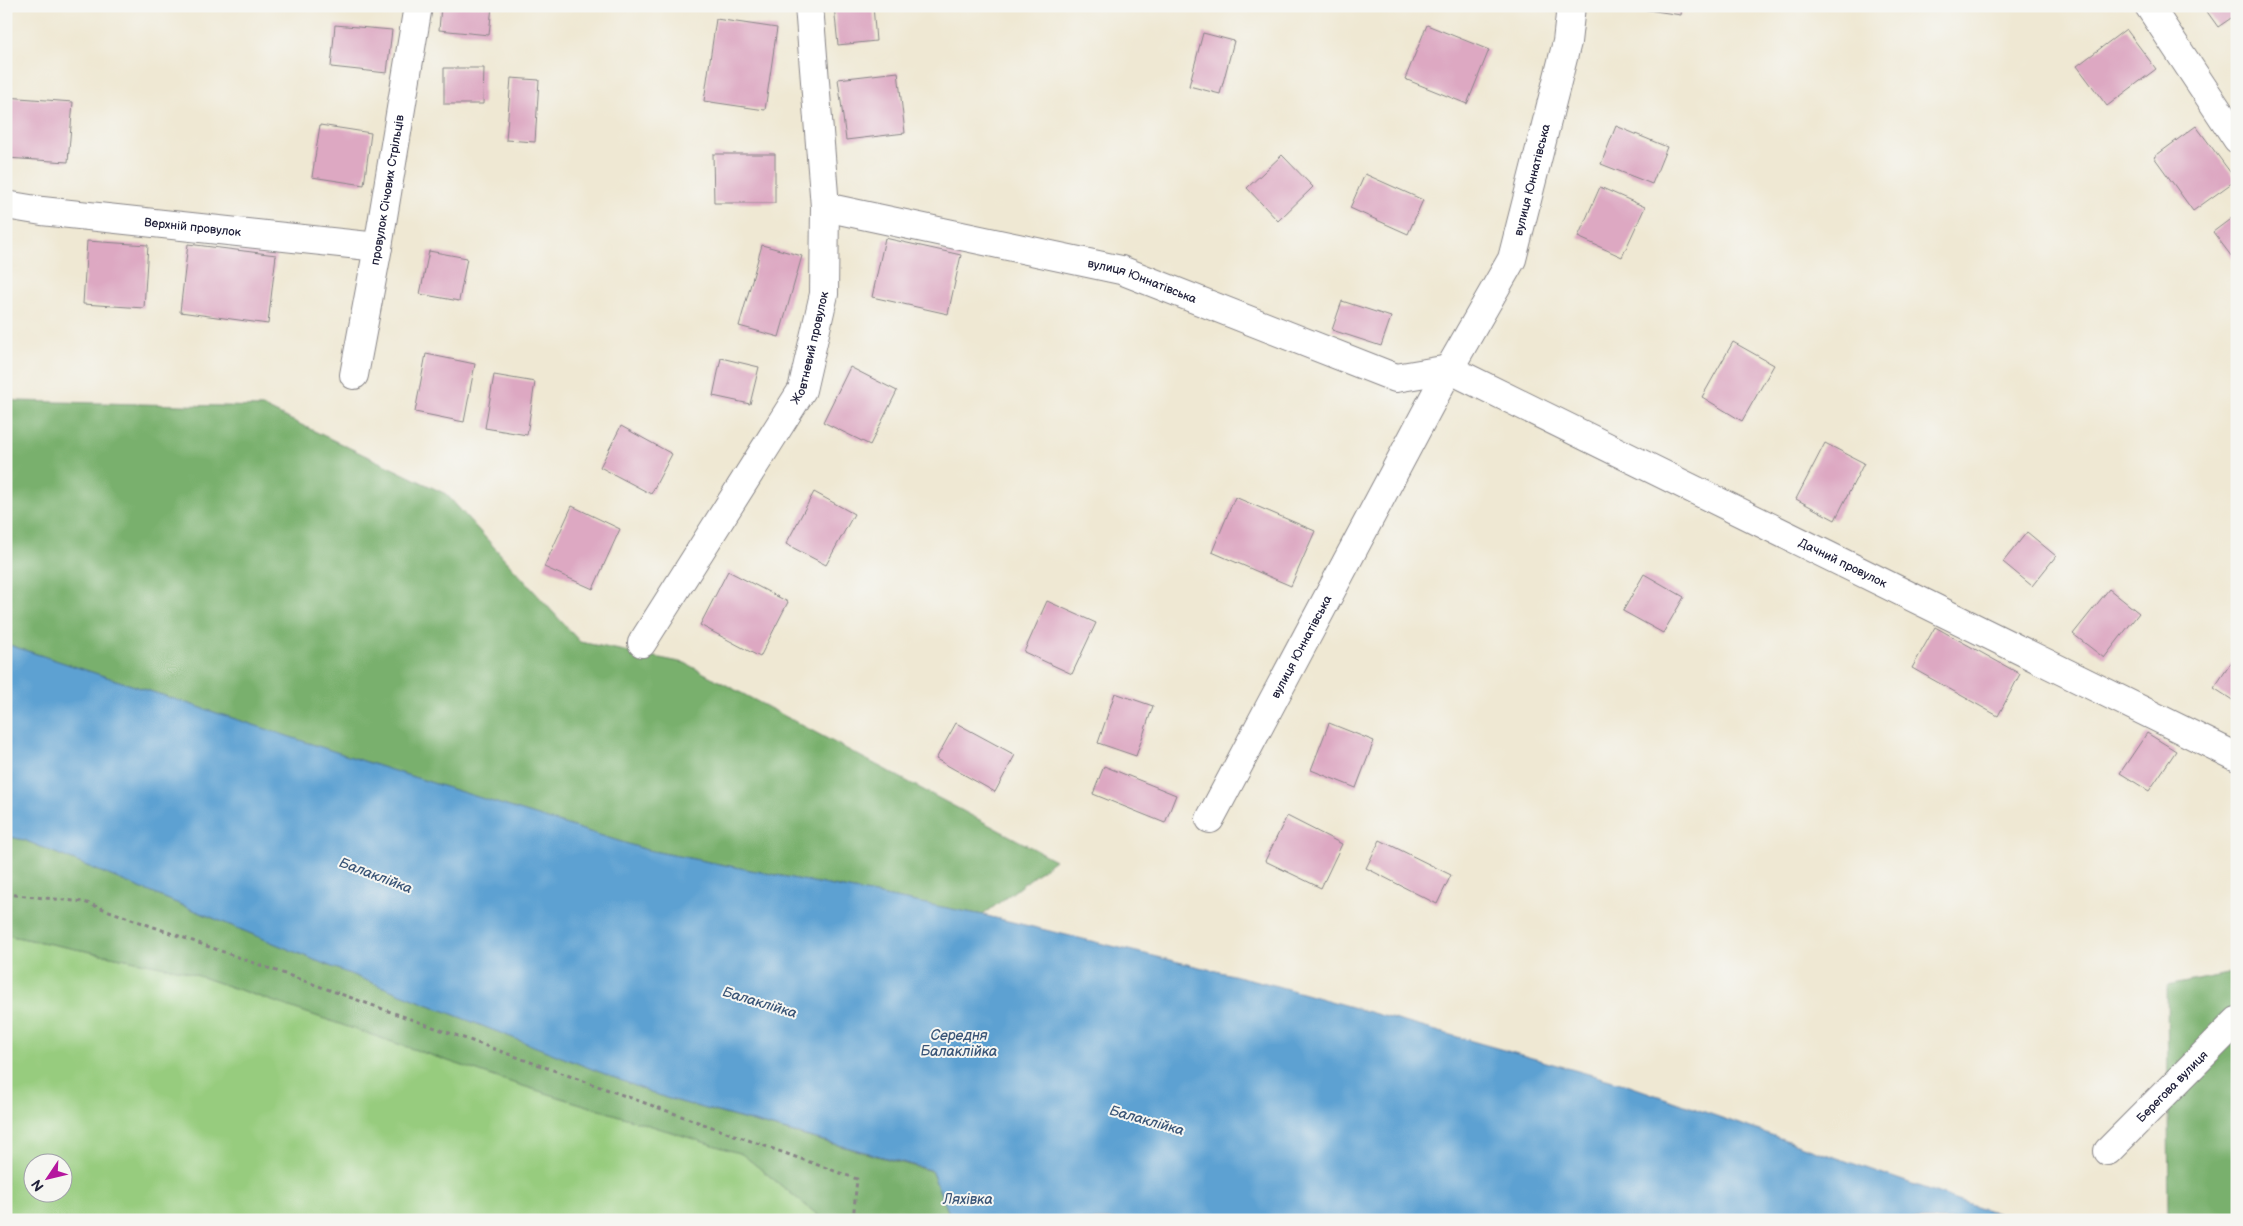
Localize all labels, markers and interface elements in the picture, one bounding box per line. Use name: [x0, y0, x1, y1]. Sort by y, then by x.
street label: провулок Січових Стрільців: [368, 113, 408, 267]
street label: вулиця Юннатівська: [1511, 122, 1554, 237]
street label: Верхній провулок: [143, 215, 242, 240]
street label: вулиця Юннатівська: [1086, 256, 1199, 307]
street label: Жовтневий провулок: [788, 289, 832, 407]
street label: Дачний провулок: [1796, 535, 1890, 592]
street label: вулиця Юннатівська: [1268, 593, 1335, 701]
water label: Балаклійка: [337, 854, 415, 897]
water label: Балаклійка: [721, 983, 799, 1022]
water label: Середня Балаклійка: [921, 1027, 997, 1060]
street label: Берегова вулиця: [2134, 1048, 2211, 1126]
water label: Балаклійка: [1108, 1102, 1186, 1139]
north arrow: [22, 1154, 72, 1204]
text: N: [28, 1176, 48, 1194]
water label: Ляхівка: [942, 1191, 993, 1208]

